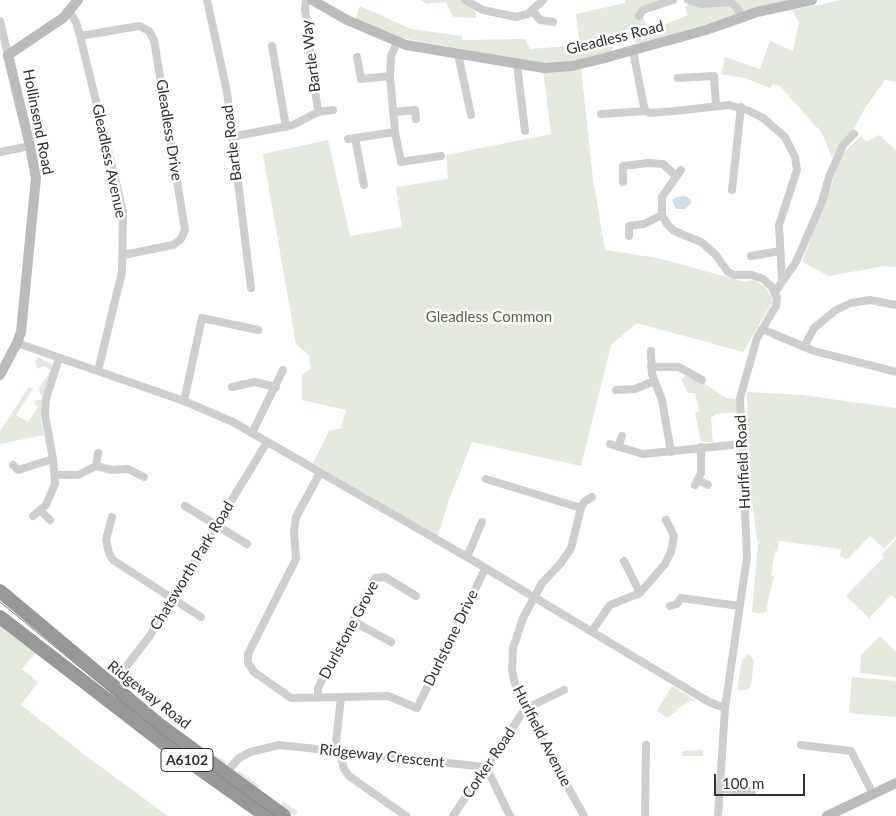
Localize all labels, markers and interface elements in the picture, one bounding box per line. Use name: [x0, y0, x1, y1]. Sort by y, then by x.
street label: Gleadless Road: [564, 17, 666, 59]
street label: Bartle Way: [298, 19, 324, 93]
street label: Hollinsend Road: [19, 68, 57, 176]
street label: Gleadless Drive: [152, 78, 186, 182]
street label: Gleadless Avenue: [88, 102, 130, 220]
street label: Bartle Road: [218, 104, 246, 182]
park label: Gleadless Common: [426, 308, 552, 326]
street label: Hurlfield Road: [732, 414, 754, 510]
street label: Chatsworth Park Road: [146, 498, 238, 634]
street label: Durlstone Grove: [316, 578, 382, 682]
street label: Durlstone Drive: [420, 587, 482, 689]
street label: Ridgeway Road: [104, 657, 194, 733]
street label: Hurlfield Avenue: [509, 683, 575, 789]
street label: Corker Road: [459, 724, 519, 802]
street label: Ridgeway Crescent: [319, 740, 445, 772]
road number: A6102: [161, 748, 213, 772]
scale bar: [716, 764, 807, 796]
text: 100 m: [722, 774, 764, 792]

